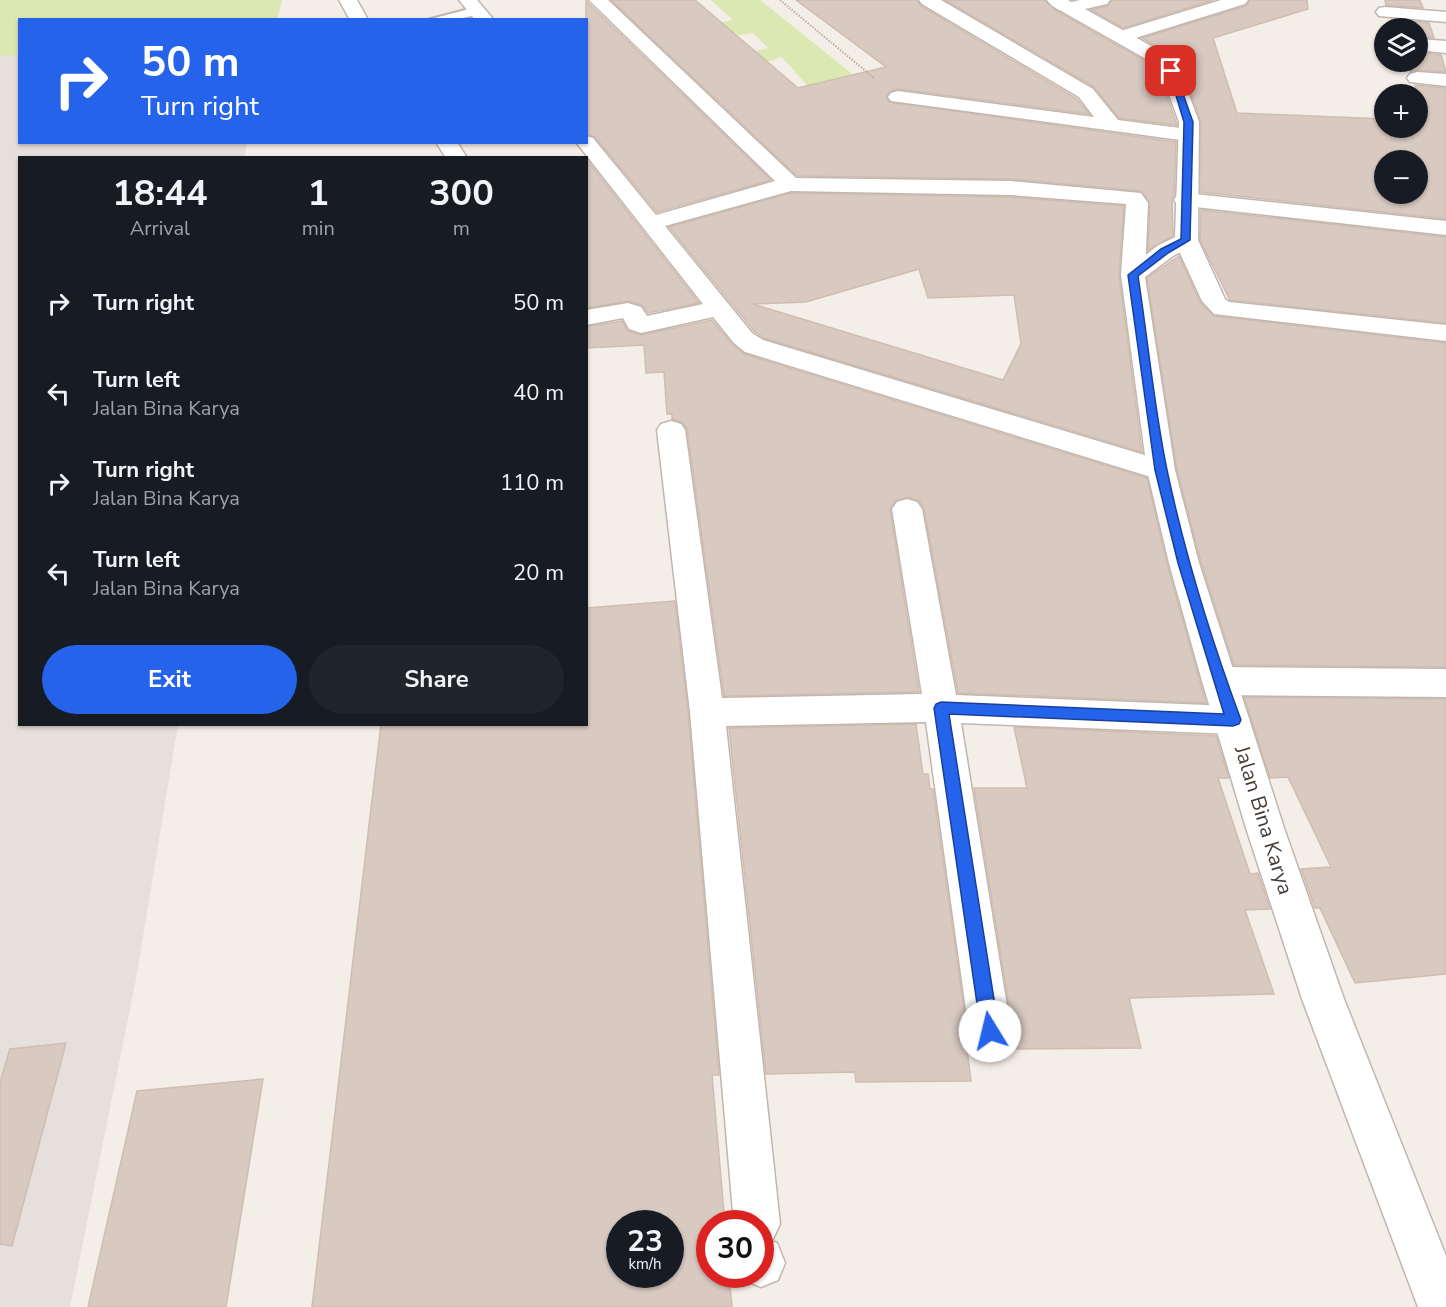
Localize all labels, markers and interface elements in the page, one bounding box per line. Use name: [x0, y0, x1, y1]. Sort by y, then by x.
map controls: [1374, 18, 1428, 204]
button: layers: [1374, 18, 1428, 72]
text: 50 m: [141, 34, 240, 91]
icon: right: [42, 42, 120, 120]
pin: [1145, 45, 1196, 96]
icon: arrive: [1154, 54, 1187, 87]
button: +: [1374, 84, 1428, 138]
text: Turn right: [141, 88, 259, 125]
button: −: [1374, 150, 1428, 204]
text: 18:44: [112, 169, 208, 218]
text: 1: [307, 169, 329, 218]
text: 300: [429, 169, 494, 218]
text: Arrival: [130, 215, 190, 242]
text: min: [302, 215, 335, 242]
text: m: [453, 215, 470, 242]
icon: right: [42, 287, 75, 320]
text: Turn right: [93, 288, 194, 318]
text: 50 m: [513, 288, 564, 318]
text: Turn left: [93, 365, 180, 395]
icon: left: [42, 377, 75, 410]
text: 40 m: [513, 378, 564, 408]
text: Jalan Bina Karya: [93, 395, 240, 422]
text: Turn right: [93, 455, 194, 485]
icon: right: [42, 467, 75, 500]
text: 110 m: [500, 468, 564, 498]
text: Jalan Bina Karya: [93, 485, 240, 512]
text: Turn left: [93, 545, 180, 575]
icon: left: [42, 557, 75, 590]
text: 20 m: [513, 558, 564, 588]
text: Jalan Bina Karya: [93, 575, 240, 602]
button: Exit: [42, 645, 297, 714]
button: Share: [309, 645, 564, 714]
street label: Jalan Bina Karya: [1228, 741, 1300, 898]
position arrow: [958, 999, 1022, 1063]
speed limit sign: 30: [696, 1210, 774, 1288]
text: 23: [627, 1221, 663, 1262]
text: km/h: [628, 1254, 662, 1274]

